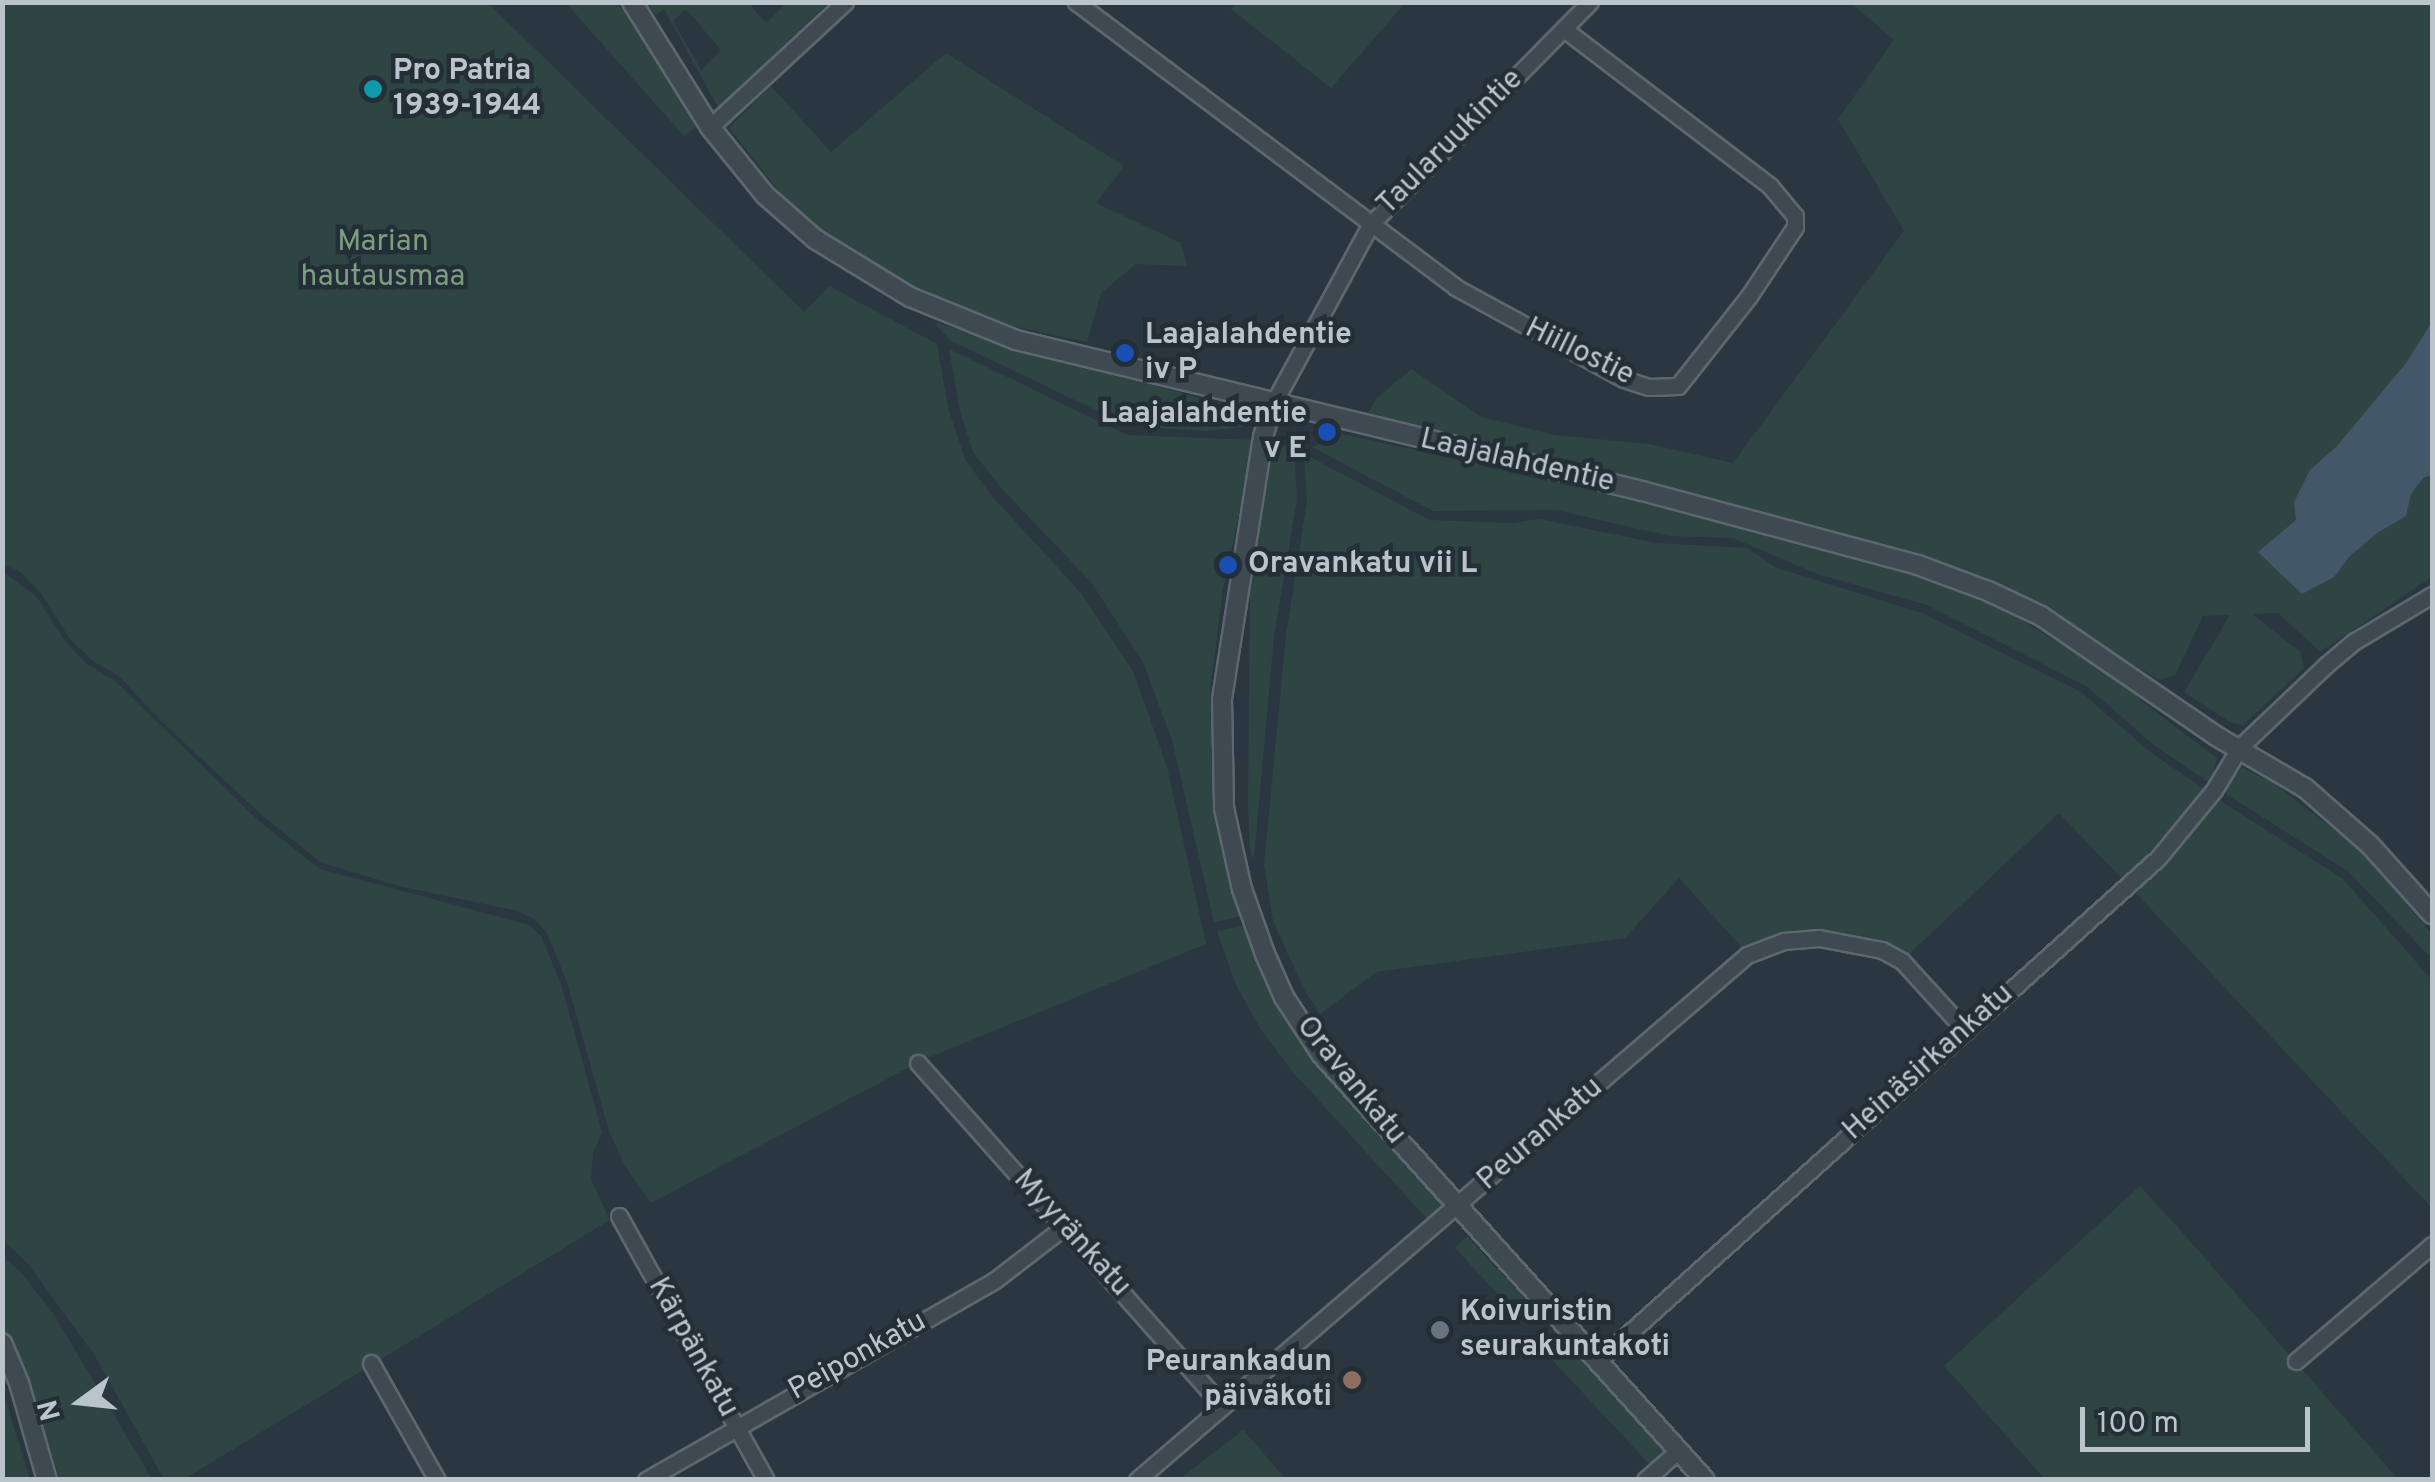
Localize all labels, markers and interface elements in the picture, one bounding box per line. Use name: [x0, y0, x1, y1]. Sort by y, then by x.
place label: Pro Patria 1939-1944: [393, 54, 541, 124]
street label: Taularuukintie: [1370, 62, 1532, 224]
marker: Pro Patria 1939-1944: [362, 78, 384, 100]
park label: Marian hautausmaa: [301, 225, 465, 296]
street label: Hiillostie: [1519, 311, 1639, 395]
place label: Laajalahdentie iv P: [1145, 318, 1352, 388]
marker: Laajalahdentie iv P: [1114, 342, 1136, 364]
place label: Laajalahdentie v E: [1100, 397, 1307, 468]
marker: Laajalahdentie v E: [1316, 421, 1338, 443]
street label: Laajalahdentie: [1416, 422, 1618, 502]
place label: Oravankatu vii L: [1248, 547, 1477, 583]
marker: Oravankatu vii L: [1217, 554, 1239, 576]
street label: Heinäsirkankatu: [1836, 977, 2022, 1149]
street label: Oravankatu: [1287, 1010, 1413, 1152]
street label: Peurankatu: [1471, 1071, 1611, 1199]
street label: Myyränkatu: [1005, 1163, 1137, 1305]
street label: Kärpänkatu: [639, 1272, 745, 1424]
place label: Koivuristin seurakuntakoti: [1460, 1295, 1670, 1366]
street label: Peiponkatu: [783, 1304, 933, 1410]
marker: Koivuristin seurakuntakoti: [1429, 1319, 1451, 1341]
place label: Peurankadun päiväkoti: [1146, 1345, 1332, 1416]
north arrow: [30, 1352, 130, 1452]
marker: Peurankadun päiväkoti: [1341, 1369, 1363, 1391]
scale bar: [2085, 1387, 2315, 1449]
text: N: [31, 1395, 71, 1424]
text: 100 m: [2097, 1406, 2179, 1443]

